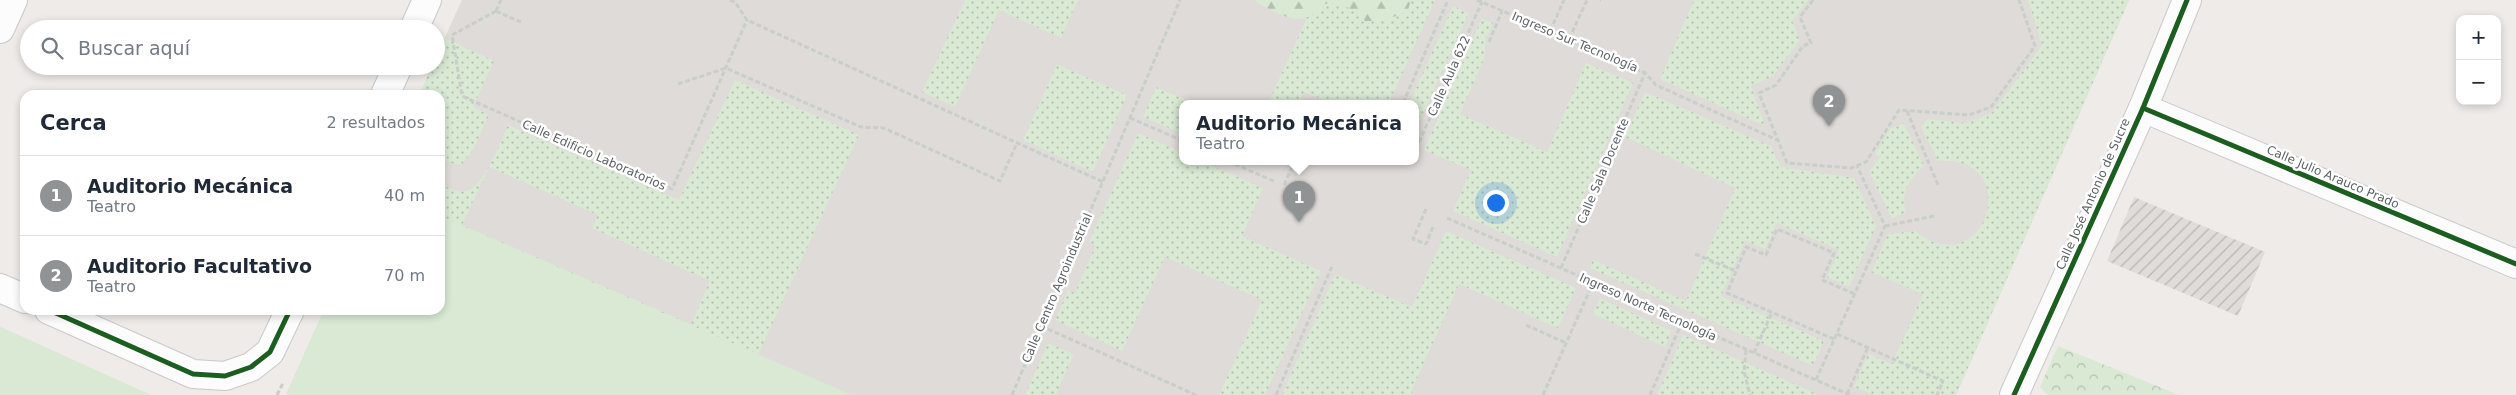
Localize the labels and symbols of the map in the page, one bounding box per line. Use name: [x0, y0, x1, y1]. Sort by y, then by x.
street label: Ingreso Sur Tecnología: [1510, 9, 1640, 75]
street label: Calle Aula 622: [1425, 33, 1473, 119]
pin: 2: [1813, 85, 1845, 126]
street label: Calle Sala Docente: [1574, 116, 1632, 226]
street label: Calle José Antonio de Sucre: [2053, 116, 2133, 272]
street label: Calle Edificio Laboratorios: [520, 117, 668, 193]
street label: Calle Julio Arauco Prado: [2265, 143, 2401, 211]
pin: 1: [1283, 181, 1315, 222]
your location: [1483, 190, 1509, 216]
street label: Calle Centro Agroindustrial: [1019, 211, 1095, 365]
street label: Ingreso Norte Tecnología: [1577, 270, 1719, 344]

